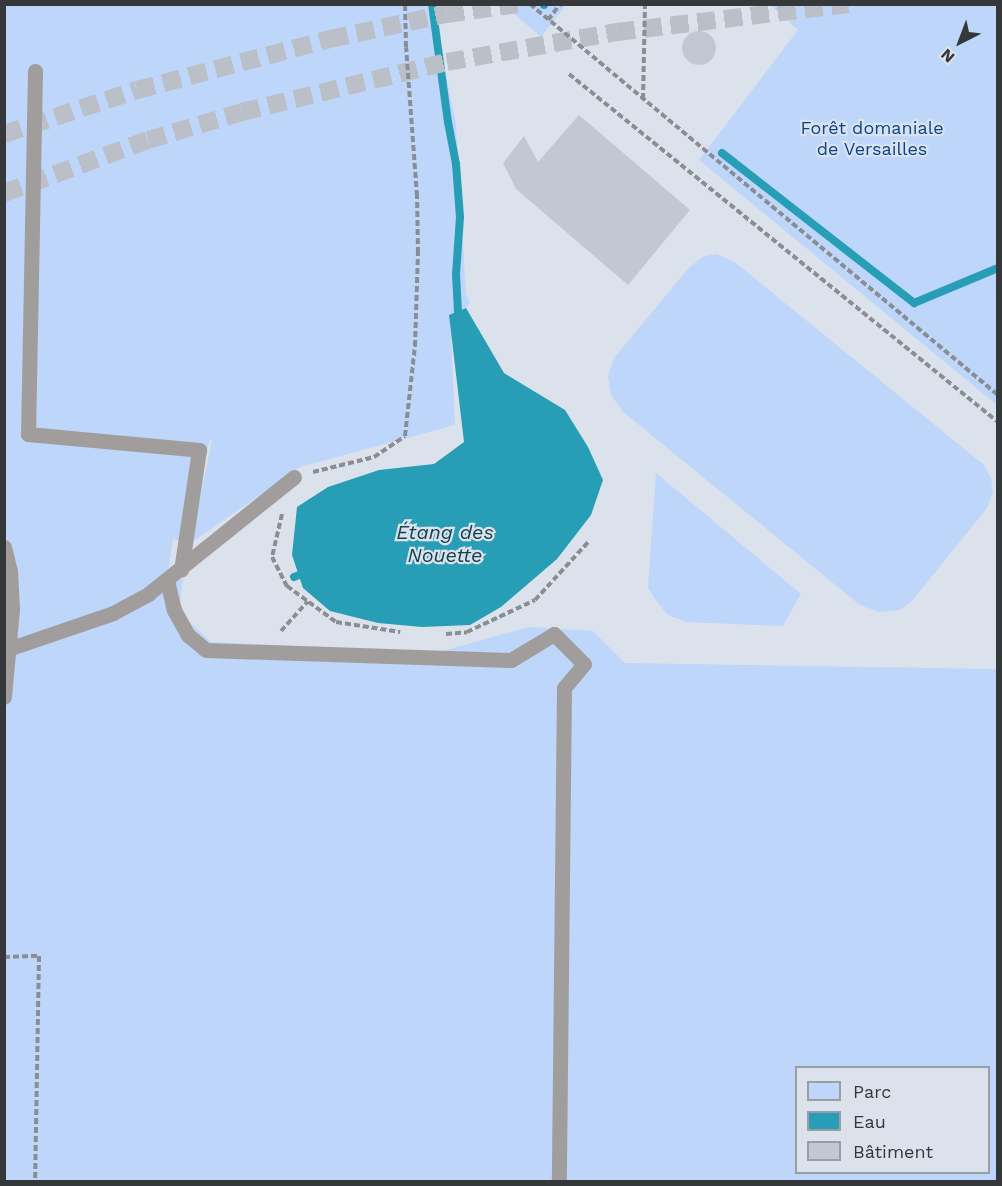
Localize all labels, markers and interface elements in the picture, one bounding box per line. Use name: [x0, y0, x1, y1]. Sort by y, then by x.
north arrow: [930, 12, 990, 72]
text: N: [937, 45, 958, 67]
park label: Forêt domaniale de Versailles: [800, 118, 944, 160]
water label: Étang des Nouette: [396, 521, 494, 568]
legend: [795, 1066, 990, 1174]
text: Parc: [853, 1081, 891, 1102]
text: Eau: [853, 1111, 886, 1132]
text: Bâtiment: [853, 1141, 933, 1162]

